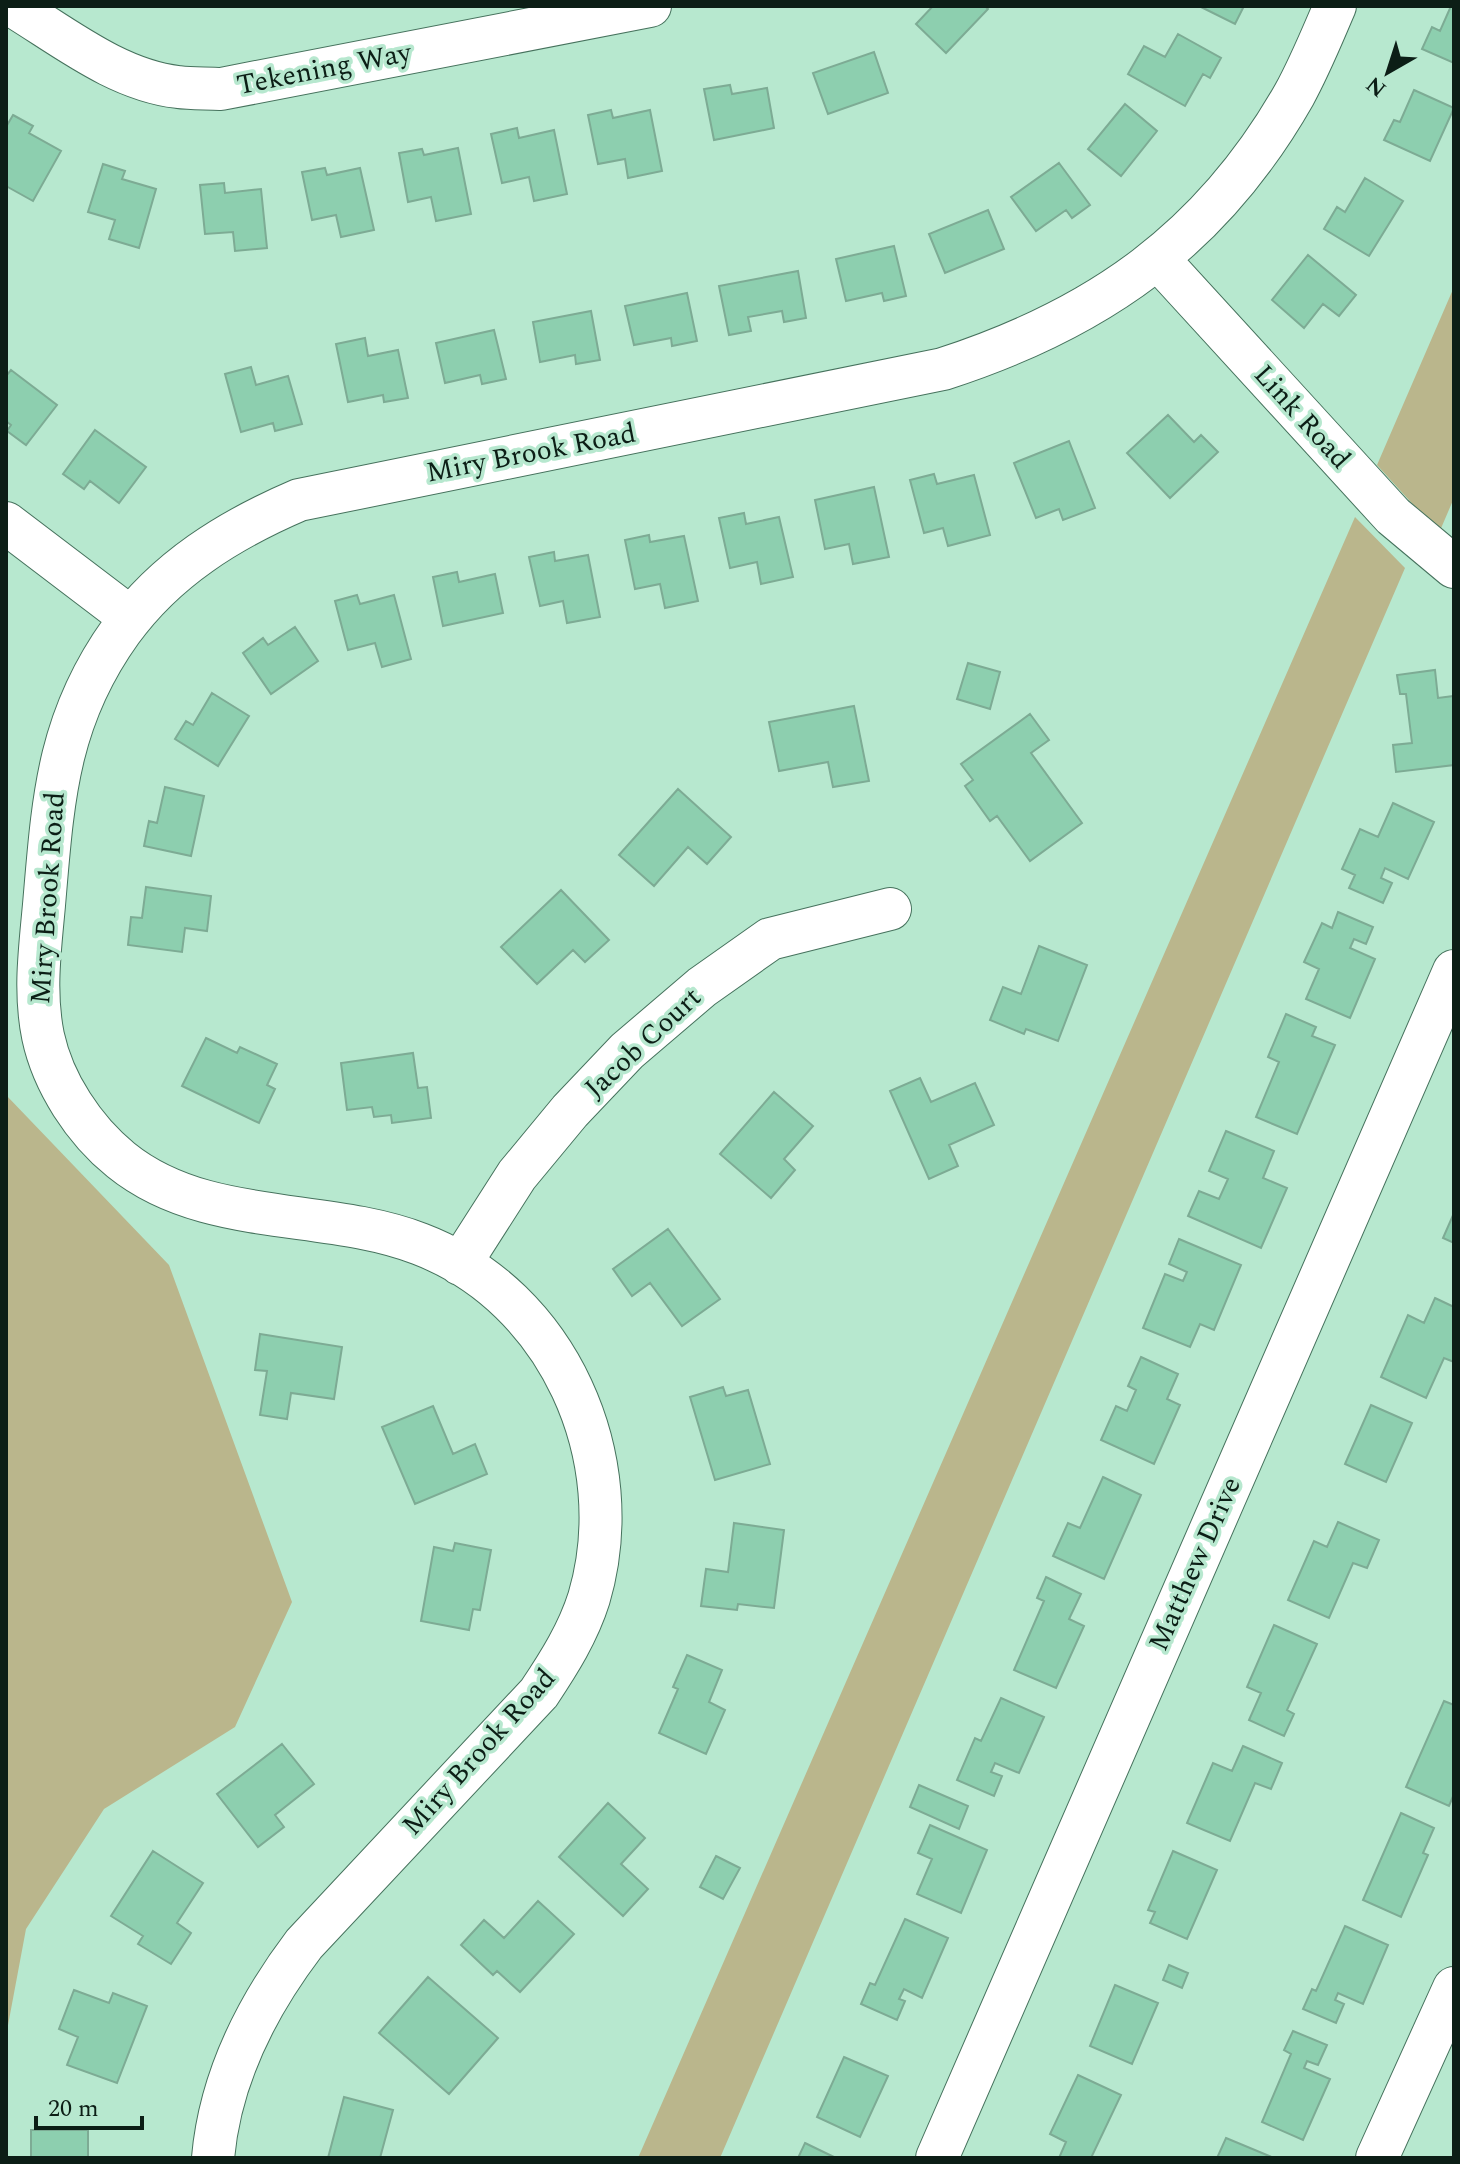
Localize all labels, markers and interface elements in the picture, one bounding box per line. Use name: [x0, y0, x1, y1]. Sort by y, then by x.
street label: Tekening Way: [233, 31, 416, 107]
north arrow: [1348, 32, 1428, 112]
text: N: [1359, 68, 1394, 105]
street label: Link Road: [1243, 355, 1361, 479]
street label: Miry Brook Road: [422, 412, 640, 494]
street label: Miry Brook Road: [19, 790, 77, 1006]
street label: Jacob Court: [575, 977, 711, 1109]
street label: Matthew Drive: [1137, 1470, 1253, 1658]
street label: Miry Brook Road: [392, 1659, 566, 1845]
scale bar: [36, 2080, 142, 2130]
text: 20 m: [48, 2091, 99, 2127]

